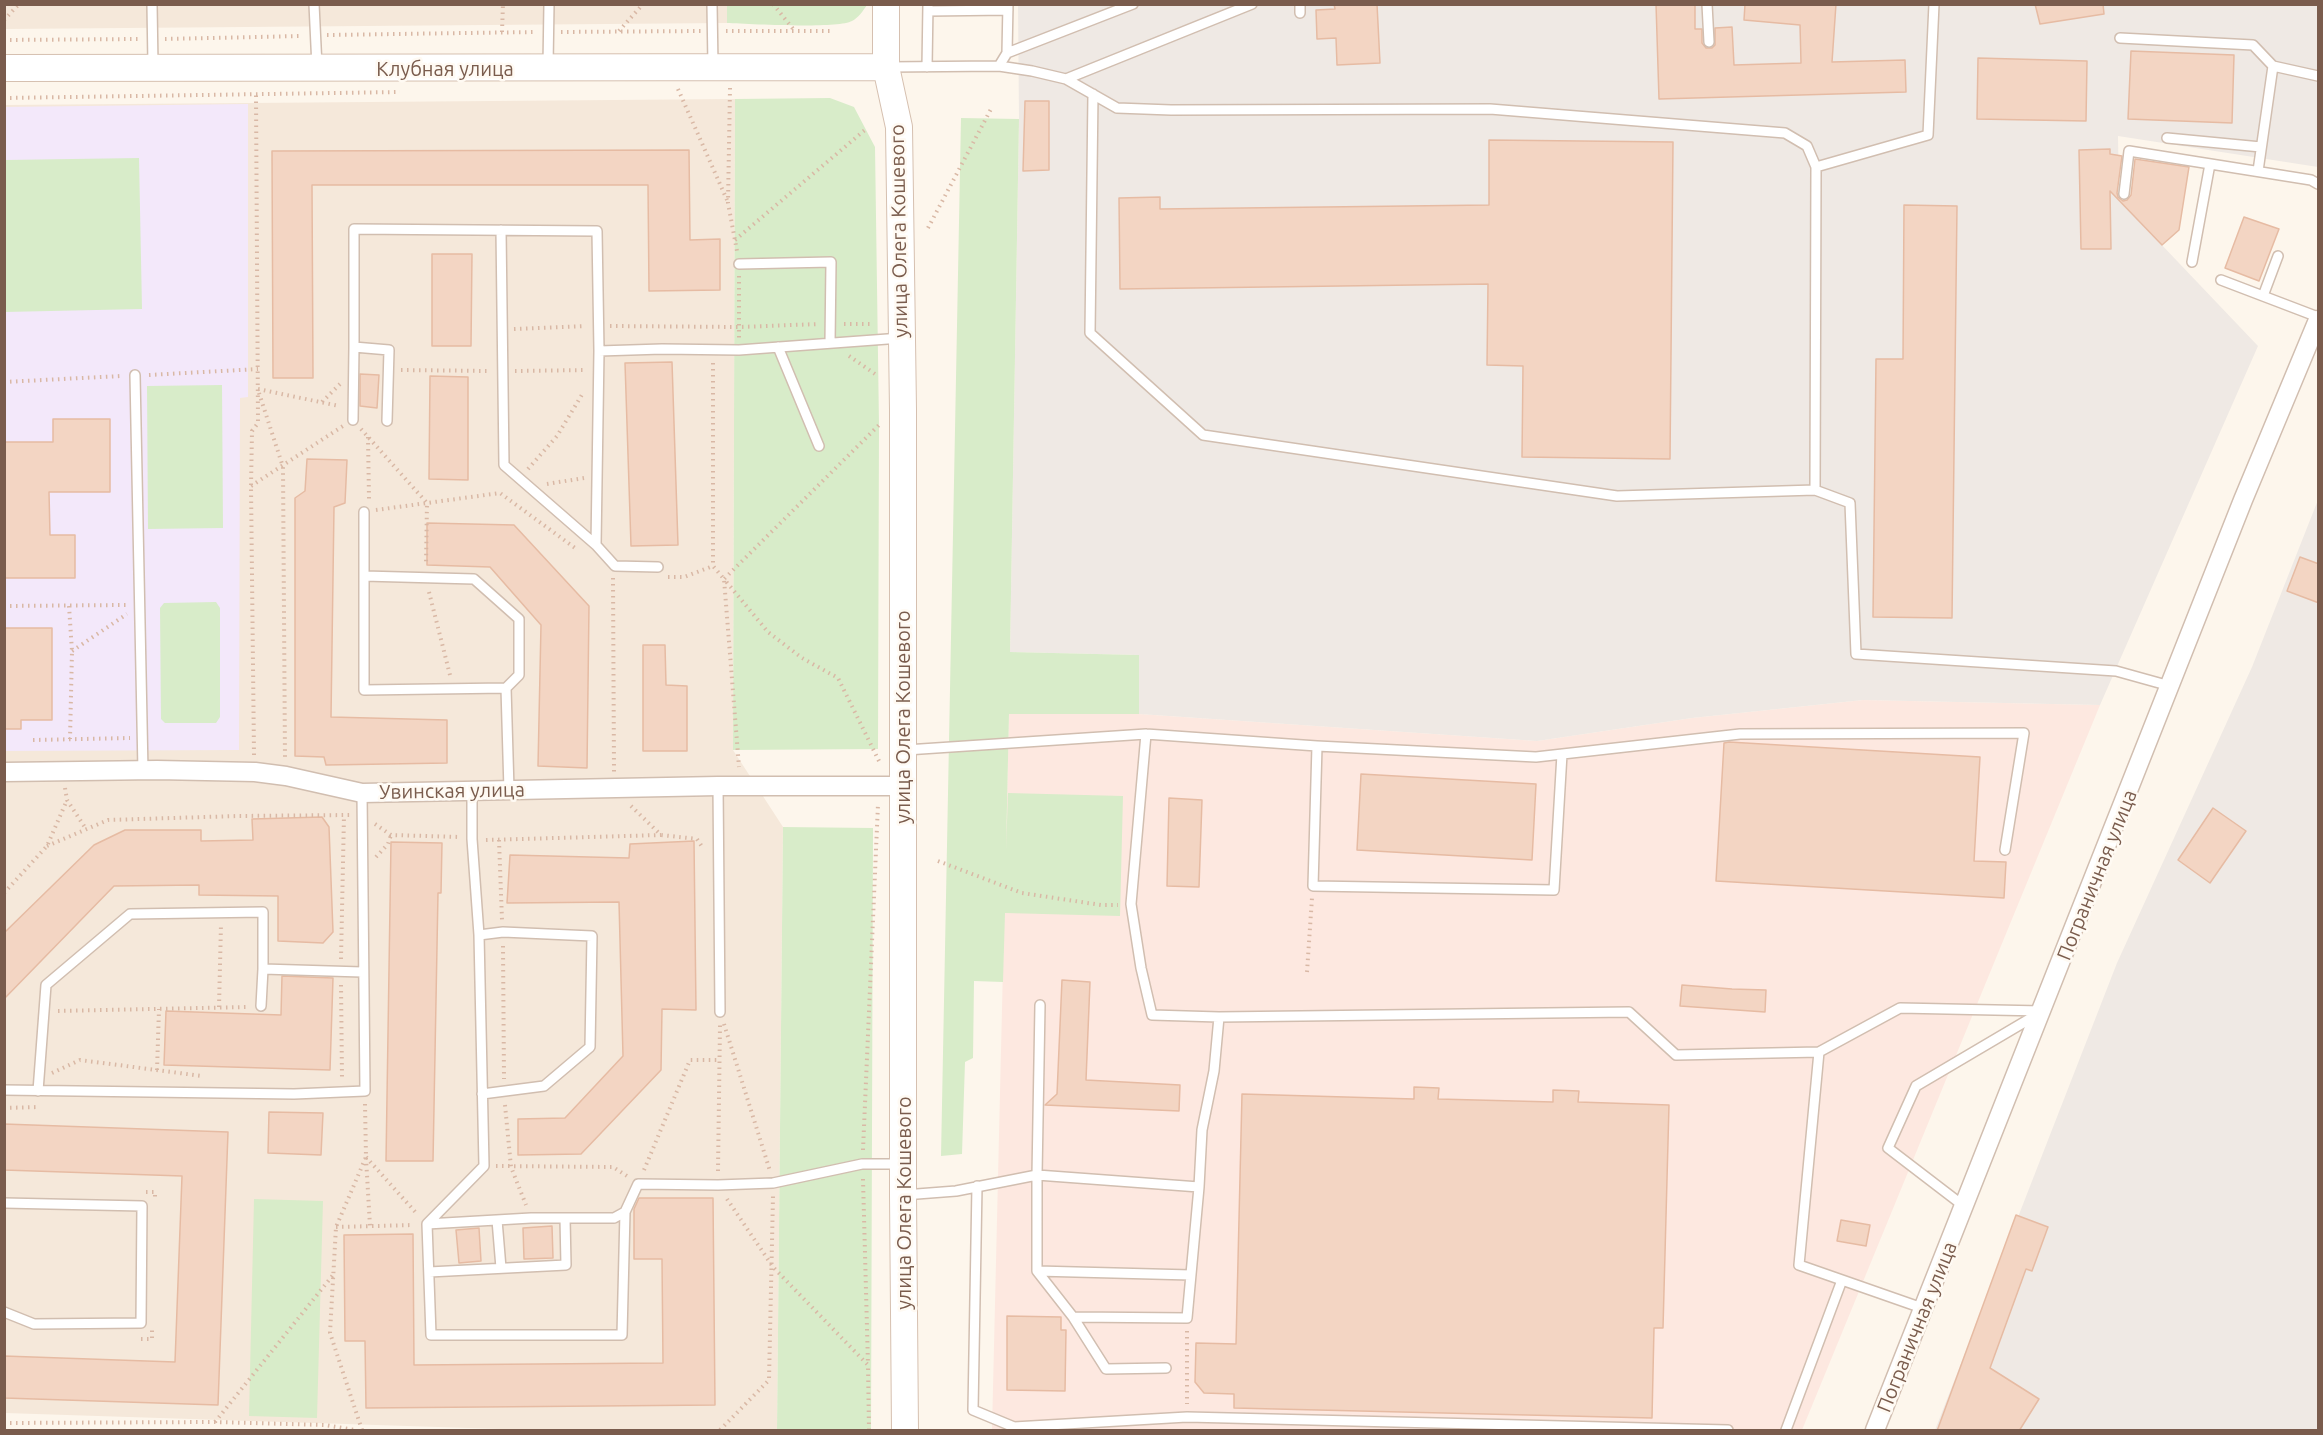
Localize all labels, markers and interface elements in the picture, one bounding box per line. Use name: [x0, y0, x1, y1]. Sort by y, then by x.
street label: Клубная улица: [376, 57, 514, 81]
street label: улица Олега Кошевого: [885, 124, 913, 338]
street label: улица Олега Кошевого: [891, 610, 915, 824]
street label: Увинская улица: [379, 778, 525, 804]
street label: Пограничная улица: [2052, 786, 2142, 964]
street label: улица Олега Кошевого: [892, 1096, 916, 1310]
street label: Пограничная улица: [1872, 1238, 1962, 1416]

